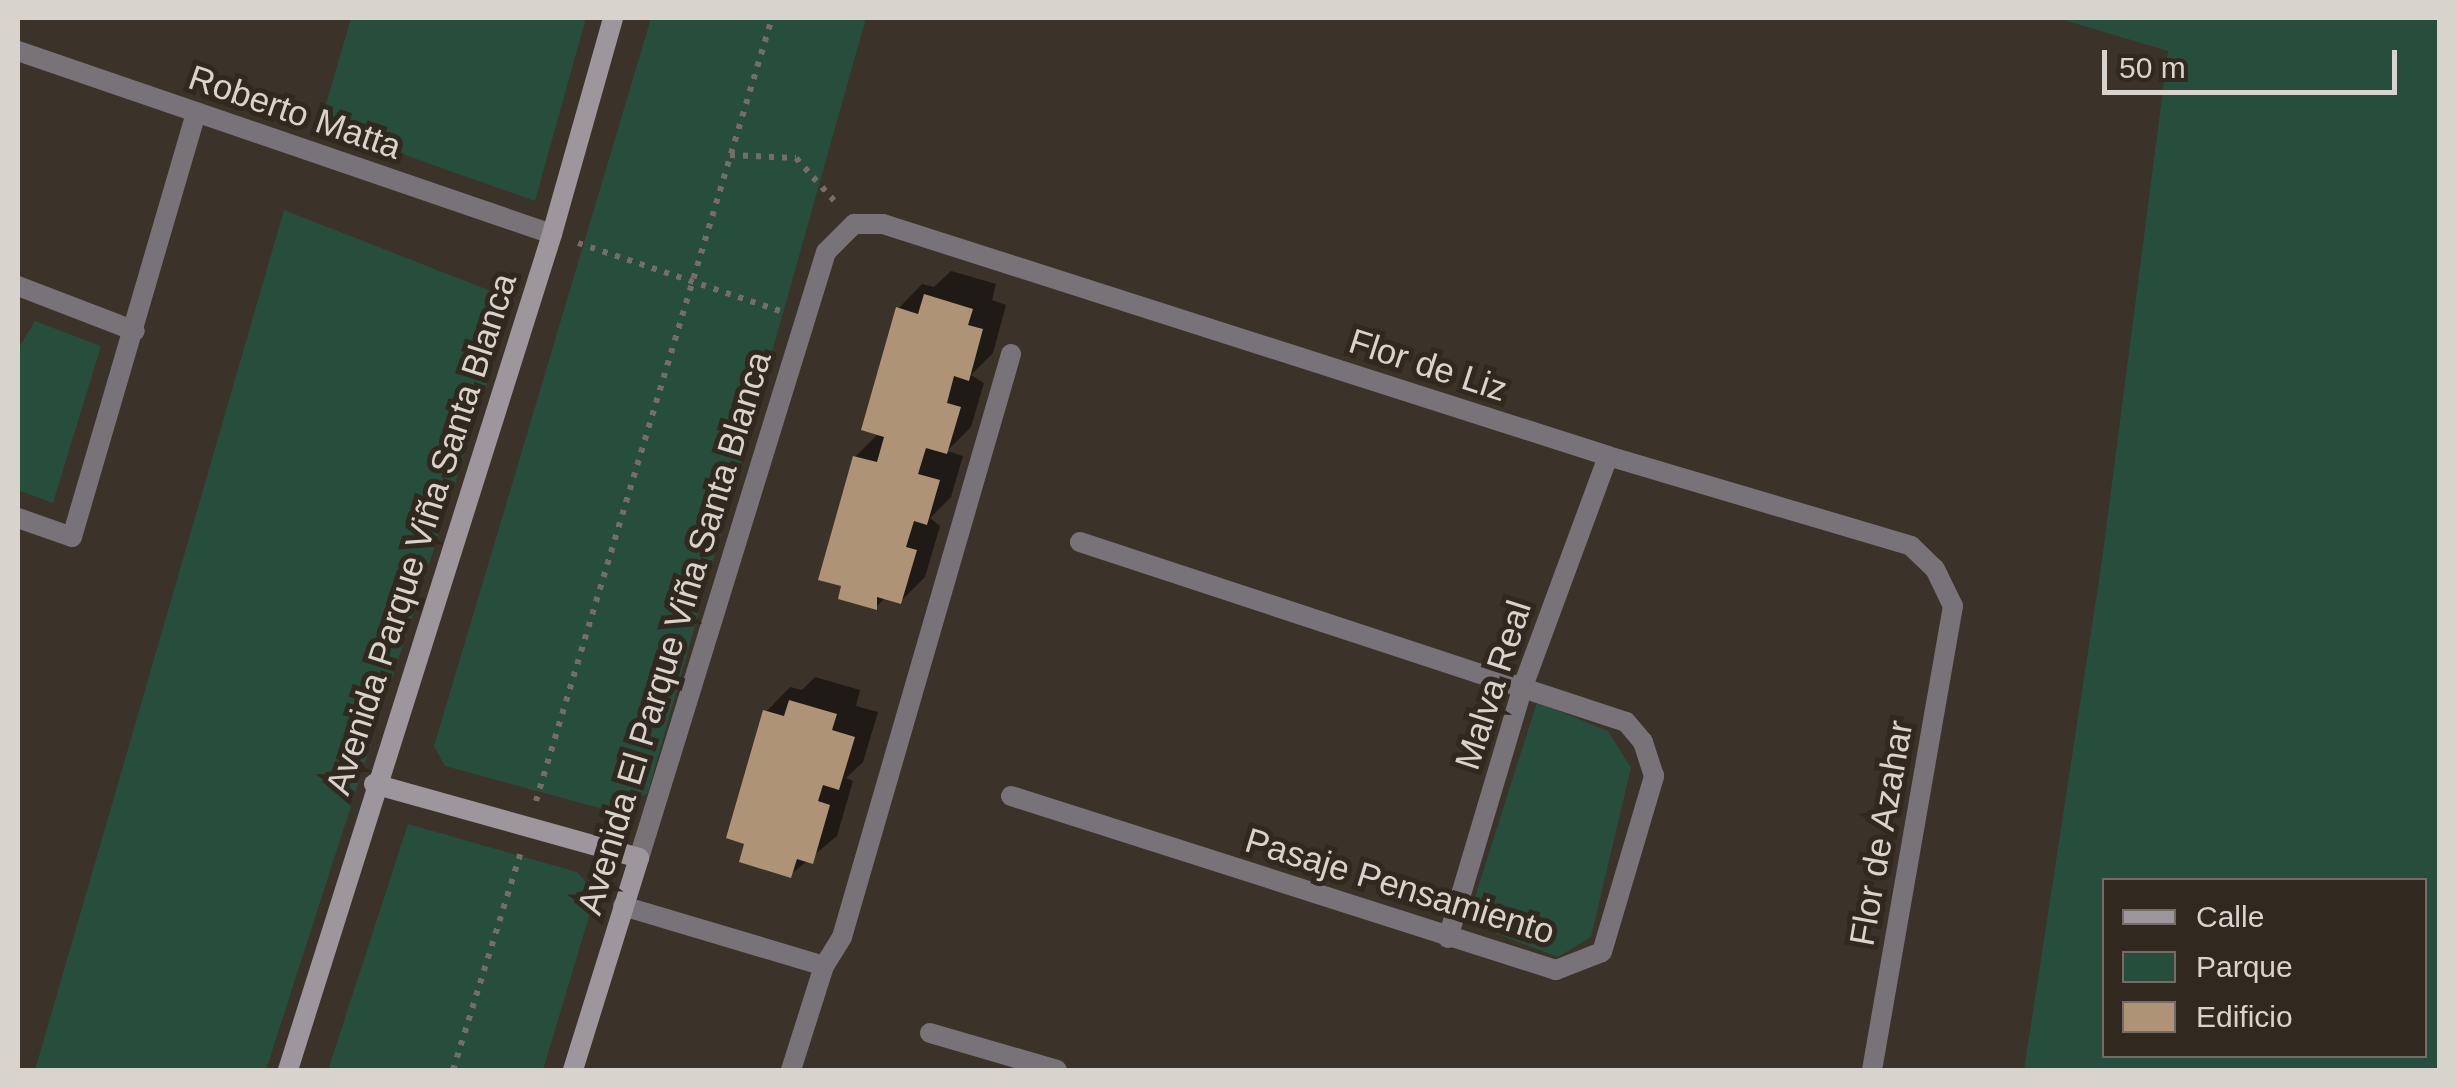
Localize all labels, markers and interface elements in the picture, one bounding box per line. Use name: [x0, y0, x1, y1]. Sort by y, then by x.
scale bar: [2107, 30, 2402, 92]
text: 50 m: [2119, 51, 2186, 84]
street label: Roberto Matta: [183, 56, 407, 168]
street label: Avenida Parque Viña Santa Blanca: [317, 268, 525, 800]
street label: Flor de Liz: [1344, 320, 1512, 410]
street label: Avenida El Parque Viña Santa Blanca: [568, 346, 780, 920]
street label: Malva Real: [1446, 595, 1540, 775]
street label: Flor de Azahar: [1840, 716, 1922, 950]
street label: Pasaje Pensamiento: [1240, 819, 1560, 953]
legend: [2102, 878, 2427, 1058]
text: Calle: [2196, 900, 2264, 933]
text: Parque: [2196, 950, 2293, 983]
text: Edificio: [2196, 1000, 2293, 1033]

